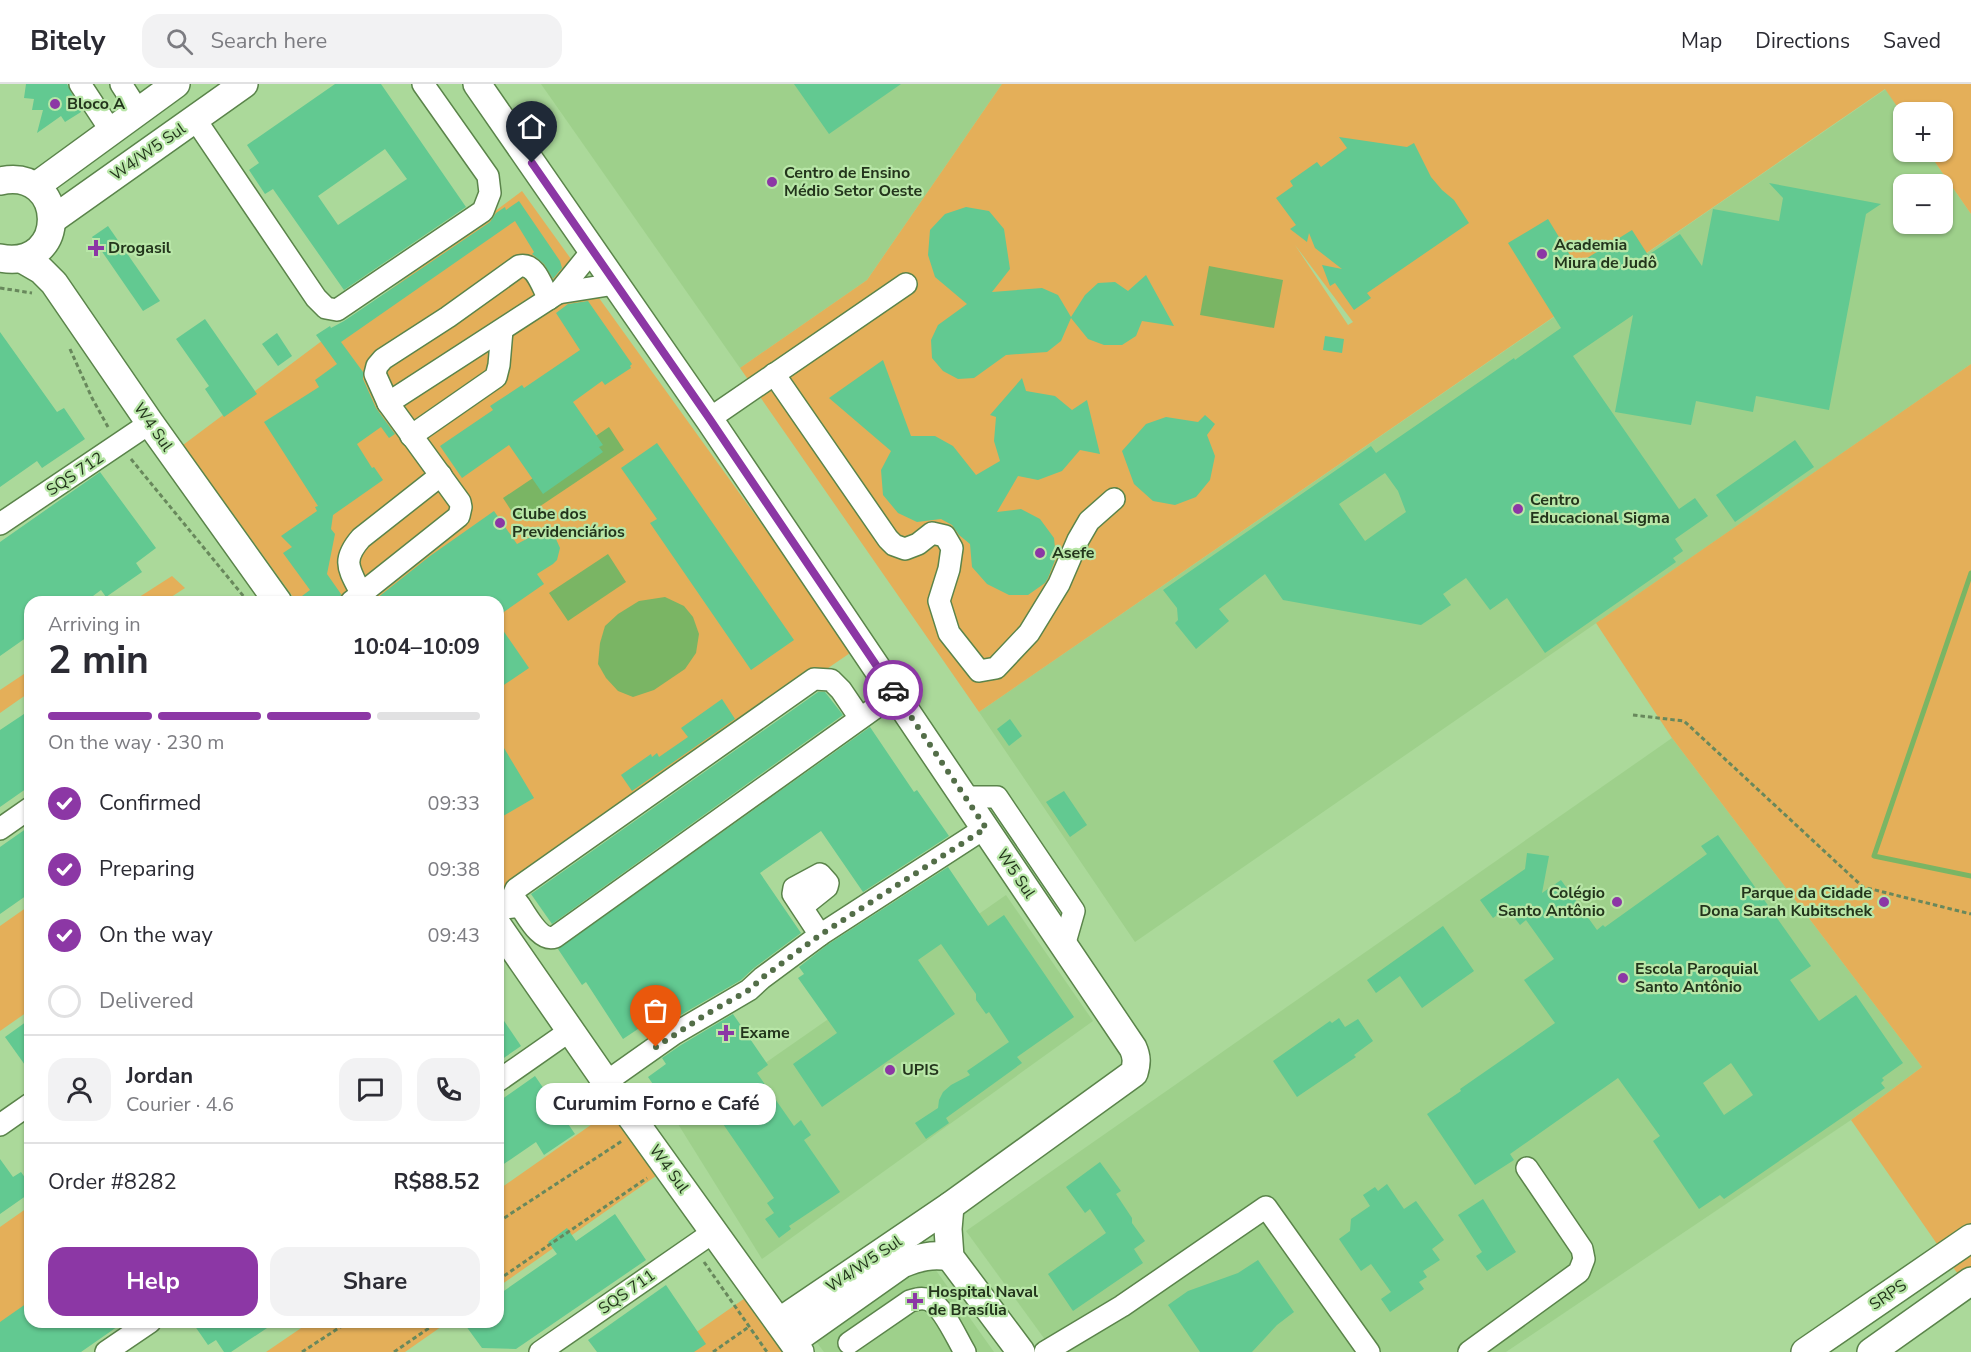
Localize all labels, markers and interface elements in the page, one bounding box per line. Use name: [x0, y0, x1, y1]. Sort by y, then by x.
search box: [142, 14, 562, 68]
text: Bitely: [30, 22, 106, 60]
icon: search: [163, 25, 196, 58]
text: Search here: [211, 26, 327, 56]
text: Map: [1681, 27, 1722, 55]
text: Directions: [1755, 27, 1850, 55]
text: Saved: [1883, 27, 1941, 55]
place label: Bloco A: [67, 93, 125, 115]
marker: Bloco A: [48, 97, 62, 111]
pin: [506, 101, 557, 163]
map controls: [1893, 102, 1953, 234]
button: +: [1893, 102, 1953, 162]
icon: home: [515, 110, 548, 143]
street label: W4/W5 Sul: [106, 118, 190, 186]
place label: Centro de Ensino Médio Setor Oeste: [784, 162, 922, 202]
button: −: [1893, 174, 1953, 234]
marker: Centro de Ensino Médio Setor Oeste: [765, 175, 779, 189]
place label: Academia Miura de Judô: [1554, 234, 1657, 274]
place label: Drogasil: [108, 237, 171, 259]
marker: Drogasil: [89, 241, 103, 255]
marker: Academia Miura de Judô: [1535, 247, 1549, 261]
street label: W4 Sul: [128, 398, 178, 456]
street label: SQS 712: [42, 447, 108, 501]
place label: Centro Educacional Sigma: [1530, 489, 1670, 529]
marker: Centro Educacional Sigma: [1511, 502, 1525, 516]
place label: Clube dos Previdenciários: [512, 503, 625, 543]
marker: Clube dos Previdenciários: [493, 516, 507, 530]
place label: Asefe: [1052, 542, 1095, 564]
marker: Asefe: [1033, 546, 1047, 560]
text: Arriving in: [48, 611, 141, 638]
text: 10:04–10:09: [352, 632, 480, 662]
text: 2 min: [48, 634, 149, 687]
courier: [863, 660, 923, 720]
icon: car: [877, 674, 910, 707]
text: On the way · 230 m: [48, 729, 224, 756]
icon: check: [48, 787, 81, 820]
text: Confirmed: [99, 788, 201, 818]
text: 09:33: [427, 790, 480, 817]
street label: W5 Sul: [992, 845, 1041, 903]
icon: check: [48, 853, 81, 886]
text: Preparing: [99, 854, 195, 884]
text: 09:38: [427, 856, 480, 883]
place label: Colégio Santo Antônio: [1498, 882, 1605, 922]
place label: Parque da Cidade Dona Sarah Kubitschek: [1699, 882, 1872, 922]
marker: Colégio Santo Antônio: [1610, 895, 1624, 909]
marker: Parque da Cidade Dona Sarah Kubitschek: [1877, 895, 1891, 909]
icon: check: [48, 919, 81, 952]
text: On the way: [99, 920, 213, 950]
text: 09:43: [427, 922, 480, 949]
place label: Escola Paroquial Santo Antônio: [1635, 958, 1758, 998]
marker: Escola Paroquial Santo Antônio: [1616, 971, 1630, 985]
pin: [630, 985, 681, 1047]
text: Delivered: [99, 986, 194, 1016]
icon: bag: [639, 994, 672, 1027]
place label: Exame: [740, 1022, 790, 1044]
marker: Exame: [717, 1024, 735, 1042]
button: person: [48, 1058, 111, 1121]
button: chat: [339, 1058, 402, 1121]
button: phone: [417, 1058, 480, 1121]
place label: UPIS: [902, 1059, 939, 1081]
text: Jordan: [126, 1061, 193, 1091]
marker: UPIS: [883, 1063, 897, 1077]
callout: Curumim Forno e Café: [536, 1083, 776, 1125]
text: Curumim Forno e Café: [552, 1090, 760, 1117]
text: Courier · 4.6: [126, 1091, 234, 1118]
street label: W4 Sul: [644, 1140, 694, 1198]
text: Order #8282: [48, 1167, 177, 1197]
text: R$88.52: [393, 1167, 480, 1197]
street label: W4/W5 Sul: [822, 1230, 907, 1298]
button: Help: [48, 1247, 258, 1316]
button: Share: [270, 1247, 480, 1316]
street label: SQS 711: [594, 1264, 660, 1320]
street label: SRPS: [1865, 1274, 1911, 1315]
place label: Hospital Naval de Brasília: [928, 1281, 1038, 1321]
marker: Hospital Naval de Brasília: [906, 1292, 924, 1310]

